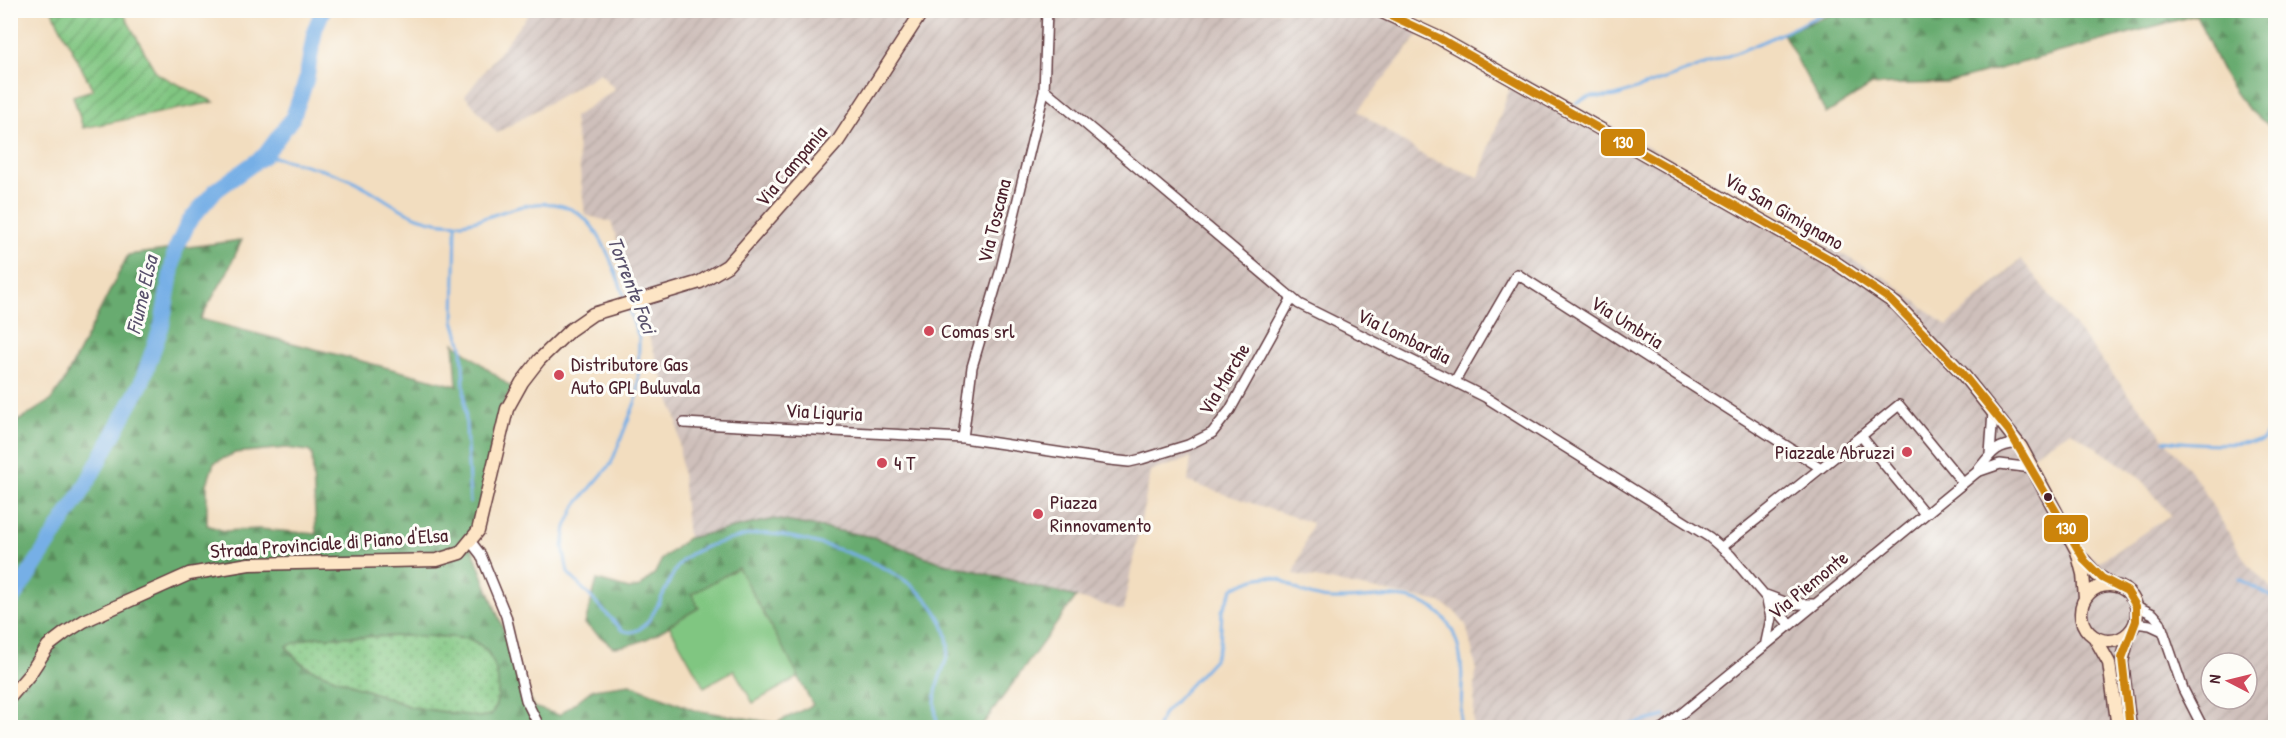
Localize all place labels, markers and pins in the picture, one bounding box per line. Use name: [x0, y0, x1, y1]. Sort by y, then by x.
place label: Comas srl: [941, 317, 1015, 344]
marker: Comas srl: [922, 324, 936, 338]
place label: Distributore Gas Auto GPL Buluvala: [571, 350, 700, 400]
marker: Distributore Gas Auto GPL Buluvala: [552, 368, 566, 382]
place label: Piazzale Abruzzi: [1775, 438, 1895, 465]
marker: Piazzale Abruzzi: [1900, 445, 1914, 459]
place label: 4 T: [894, 449, 916, 476]
marker: 4 T: [875, 456, 889, 470]
place label: Piazza Rinnovamento: [1050, 488, 1151, 538]
unlabelled marker: [2042, 491, 2054, 503]
marker: Piazza Rinnovamento: [1031, 507, 1045, 521]

